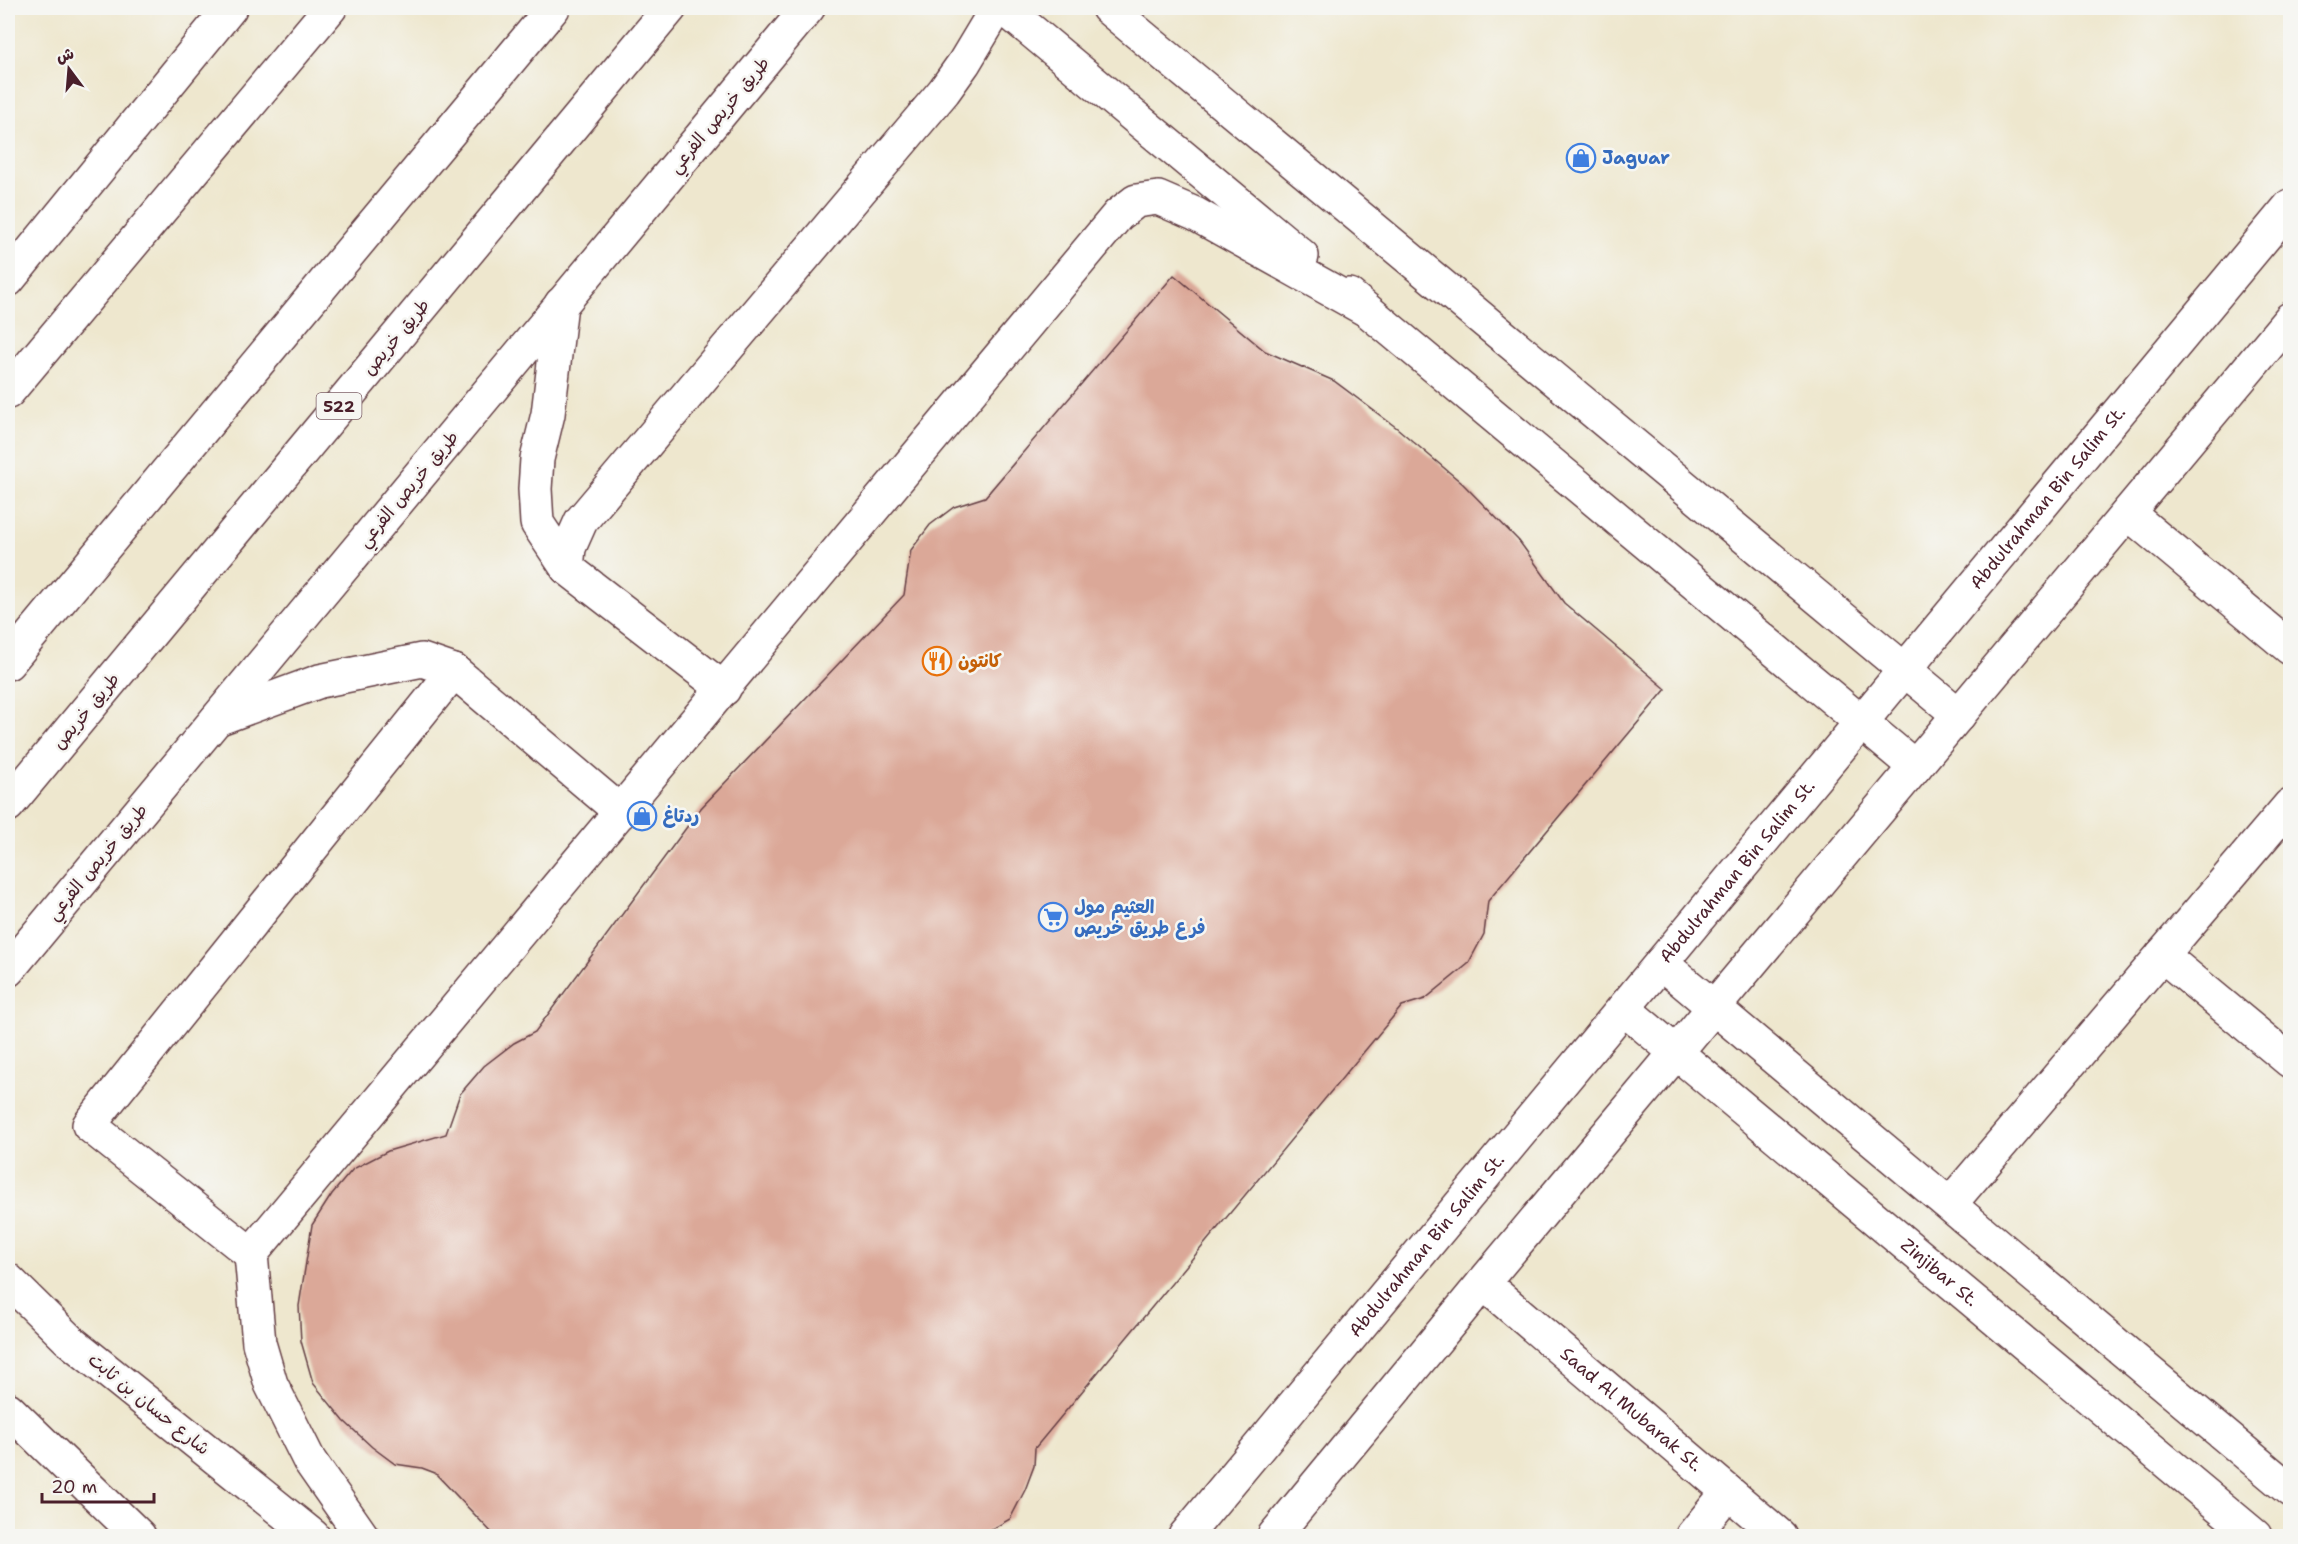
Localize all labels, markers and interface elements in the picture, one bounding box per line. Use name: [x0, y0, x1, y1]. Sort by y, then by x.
north arrow: [39, 39, 99, 99]
text: ش: [54, 43, 76, 68]
street label: طريق خريص الفرعي: [663, 52, 778, 181]
shop icon: Jaguar: [1565, 142, 1597, 174]
place label: Jaguar: [1602, 146, 1670, 170]
street label: طريق خريص: [357, 294, 435, 380]
road number: 522: [316, 393, 362, 419]
street label: Abdulrahman Bin Salim St.: [1965, 401, 2131, 594]
street label: طريق خريص الفرعي: [352, 426, 467, 555]
restaurant icon: كانتون: [921, 645, 953, 677]
place label: كانتون: [958, 649, 1002, 673]
street label: طريق خريص: [47, 668, 125, 754]
street label: Abdulrahman Bin Salim St.: [1654, 775, 1820, 968]
street label: طريق خريص الفرعي: [41, 799, 156, 928]
shop icon: ردتاغ: [626, 800, 658, 832]
place label: ردتاغ: [663, 804, 699, 828]
place label: العثيم مول فرع طريق خريص: [1074, 895, 1205, 940]
supermarket icon: العثيم مول فرع طريق خريص: [1037, 901, 1069, 933]
street label: Abdulrahman Bin Salim St.: [1343, 1149, 1510, 1342]
street label: Zinjibar St.: [1896, 1233, 1983, 1312]
street label: Saad Al Mubarak St.: [1555, 1342, 1708, 1477]
street label: شارع حسان بن ثابت: [83, 1347, 215, 1461]
scale bar: [42, 1466, 154, 1504]
text: 20 m: [51, 1475, 97, 1499]

